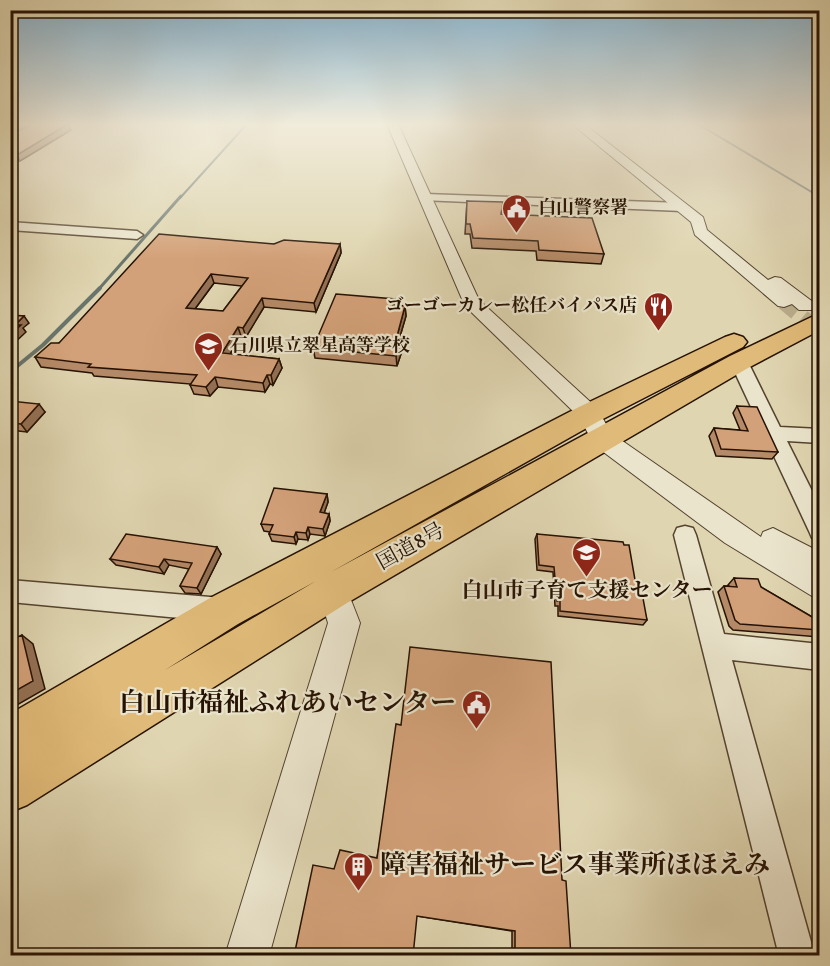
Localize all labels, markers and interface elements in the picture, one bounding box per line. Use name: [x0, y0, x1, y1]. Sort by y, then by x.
public building icon: 白山警察署: [501, 192, 533, 234]
place label: 白山警察署: [538, 196, 628, 221]
restaurant icon: ゴーゴーカレー松任バイパス店: [642, 290, 674, 332]
place label: ゴーゴーカレー松任バイパス店: [386, 294, 637, 319]
school or university icon: 石川県立翠星高等学校: [193, 330, 225, 372]
place label: 石川県立翠星高等学校: [230, 334, 410, 359]
street label: 国道8号: [372, 516, 450, 578]
school or university icon: 白山市子育て支援センター: [571, 536, 603, 578]
place label: 白山市子育て支援センター: [461, 577, 713, 606]
place label: 白山市福祉ふれあいセンター: [119, 686, 456, 722]
public building icon: 白山市福祉ふれあいセンター: [461, 688, 493, 730]
place label: 障害福祉サービス事業所ほほえみ: [380, 848, 770, 884]
building icon: 障害福祉サービス事業所ほほえみ: [343, 850, 375, 892]

